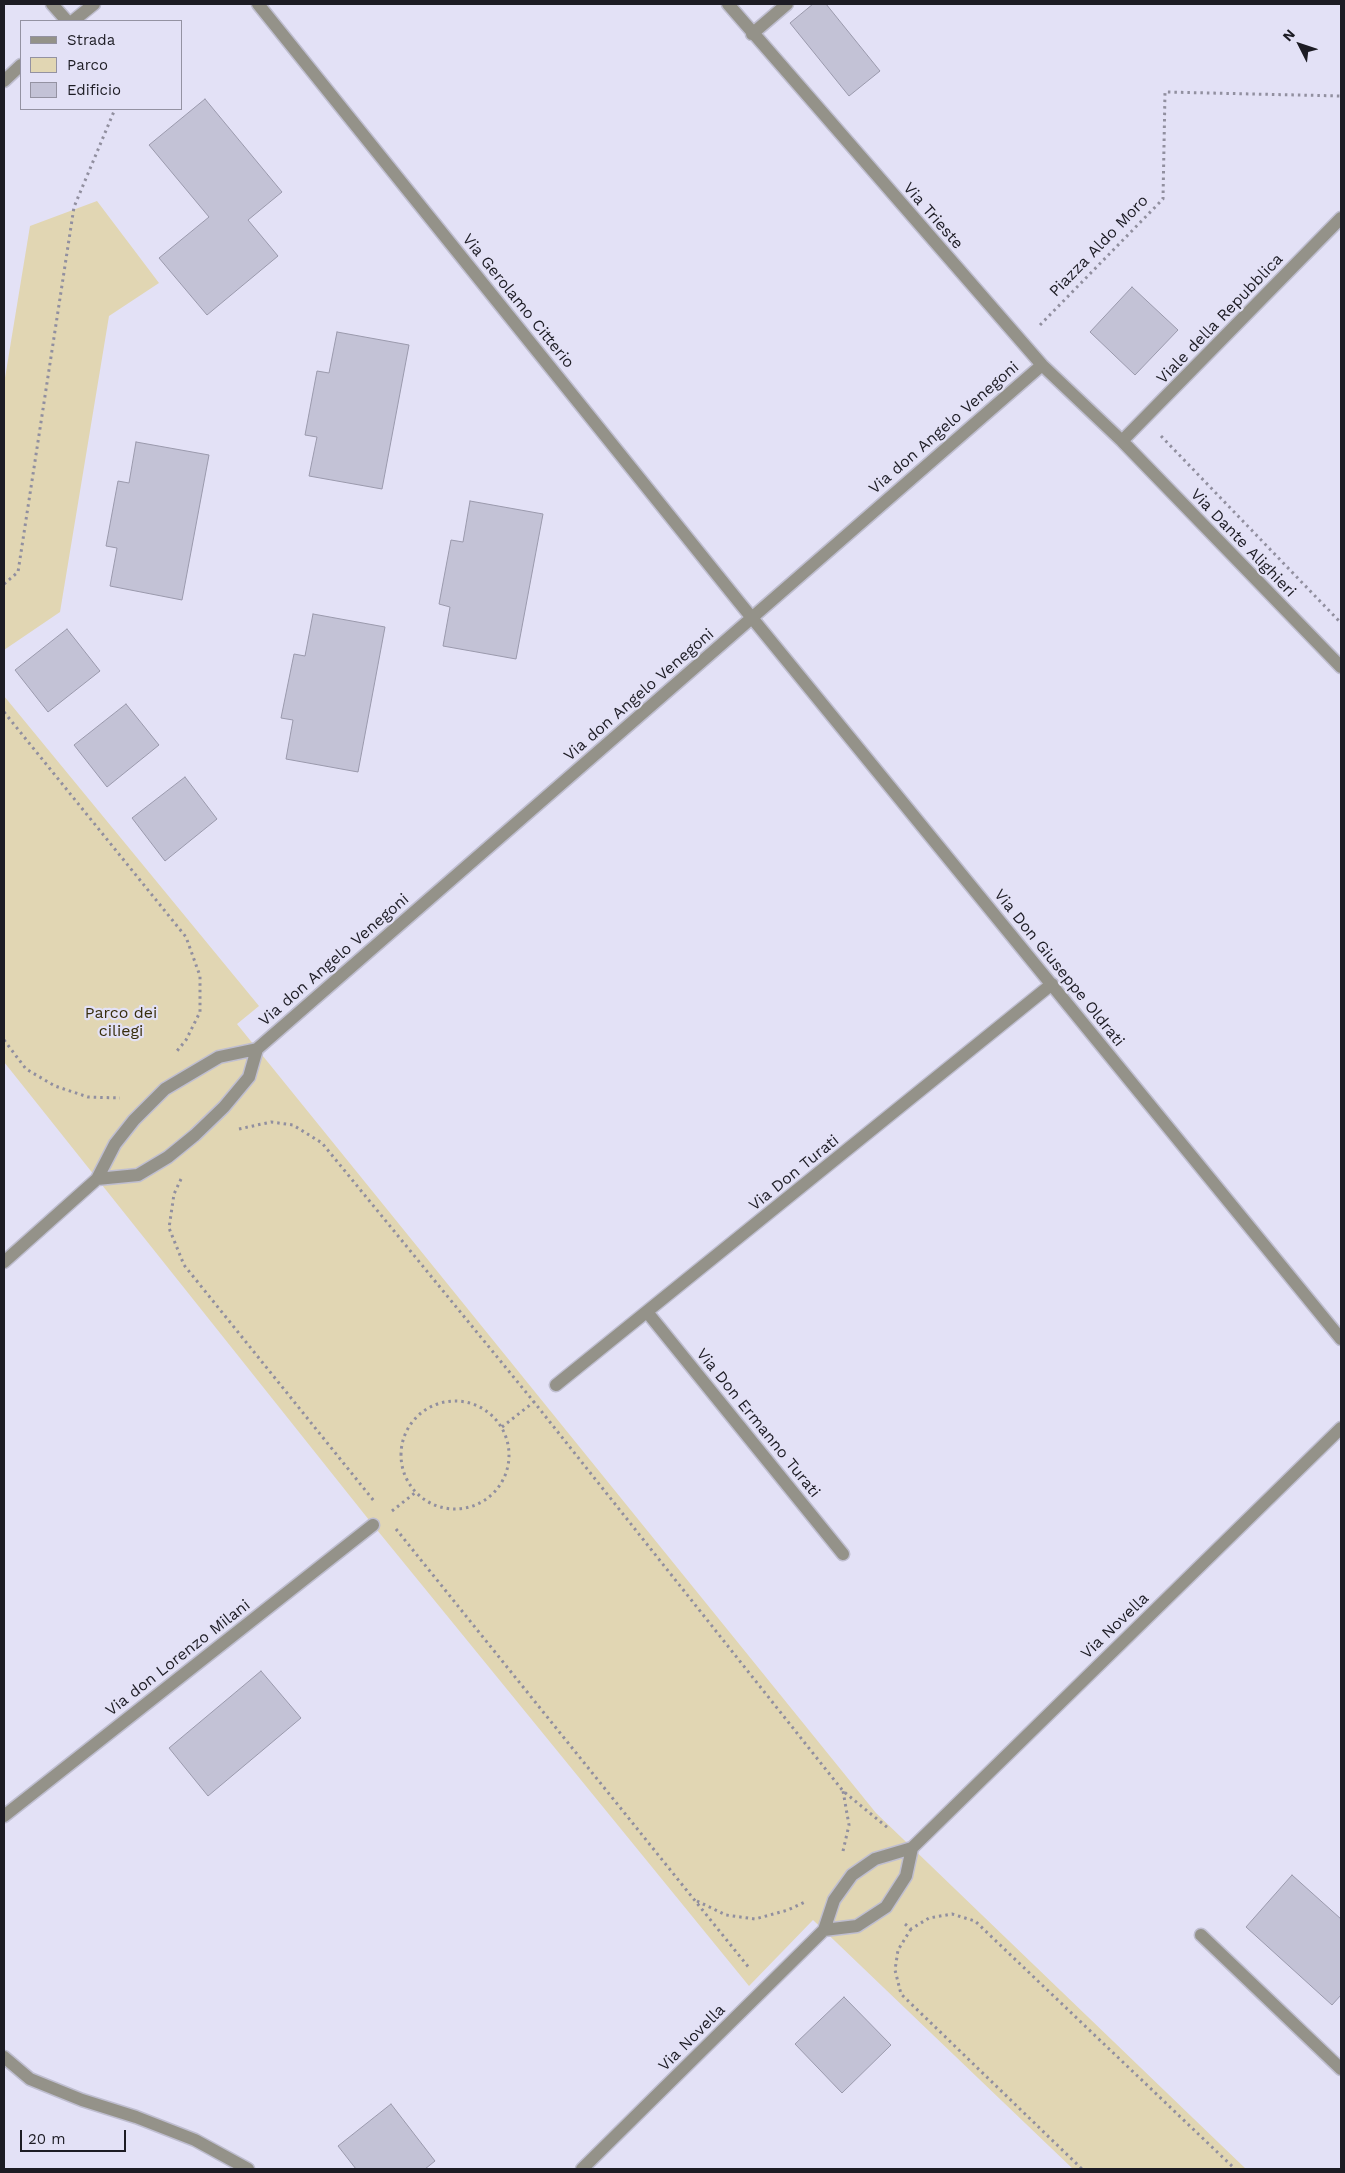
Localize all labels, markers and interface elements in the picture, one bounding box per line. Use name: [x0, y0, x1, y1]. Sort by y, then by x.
legend: [20, 20, 182, 110]
north arrow: [1275, 20, 1325, 70]
text: N: [1279, 26, 1298, 44]
text: Strada: [67, 31, 115, 49]
text: Parco: [67, 56, 108, 74]
text: Edificio: [67, 81, 121, 99]
street label: Via Trieste: [899, 179, 967, 253]
street label: Piazza Aldo Moro: [1045, 191, 1153, 301]
street label: Via Gerolamo Citterio: [458, 230, 578, 372]
street label: Viale della Repubblica: [1153, 250, 1287, 388]
street label: Via don Angelo Venegoni: [865, 358, 1023, 498]
street label: Via Dante Alighieri: [1186, 485, 1300, 601]
street label: Via don Angelo Venegoni: [560, 625, 718, 765]
street label: Via Don Giuseppe Oldrati: [990, 886, 1128, 1050]
street label: Via don Angelo Venegoni: [255, 890, 413, 1030]
park label: Parco dei ciliegi: [85, 1003, 157, 1041]
street label: Via Don Turati: [745, 1131, 843, 1215]
street label: Via Don Ermanno Turati: [692, 1345, 824, 1501]
street label: Via Novella: [1077, 1589, 1153, 1663]
street label: Via don Lorenzo Milani: [102, 1596, 254, 1720]
street label: Via Novella: [655, 2001, 729, 2075]
scale bar: [22, 2120, 129, 2152]
text: 20 m: [28, 2130, 66, 2148]

